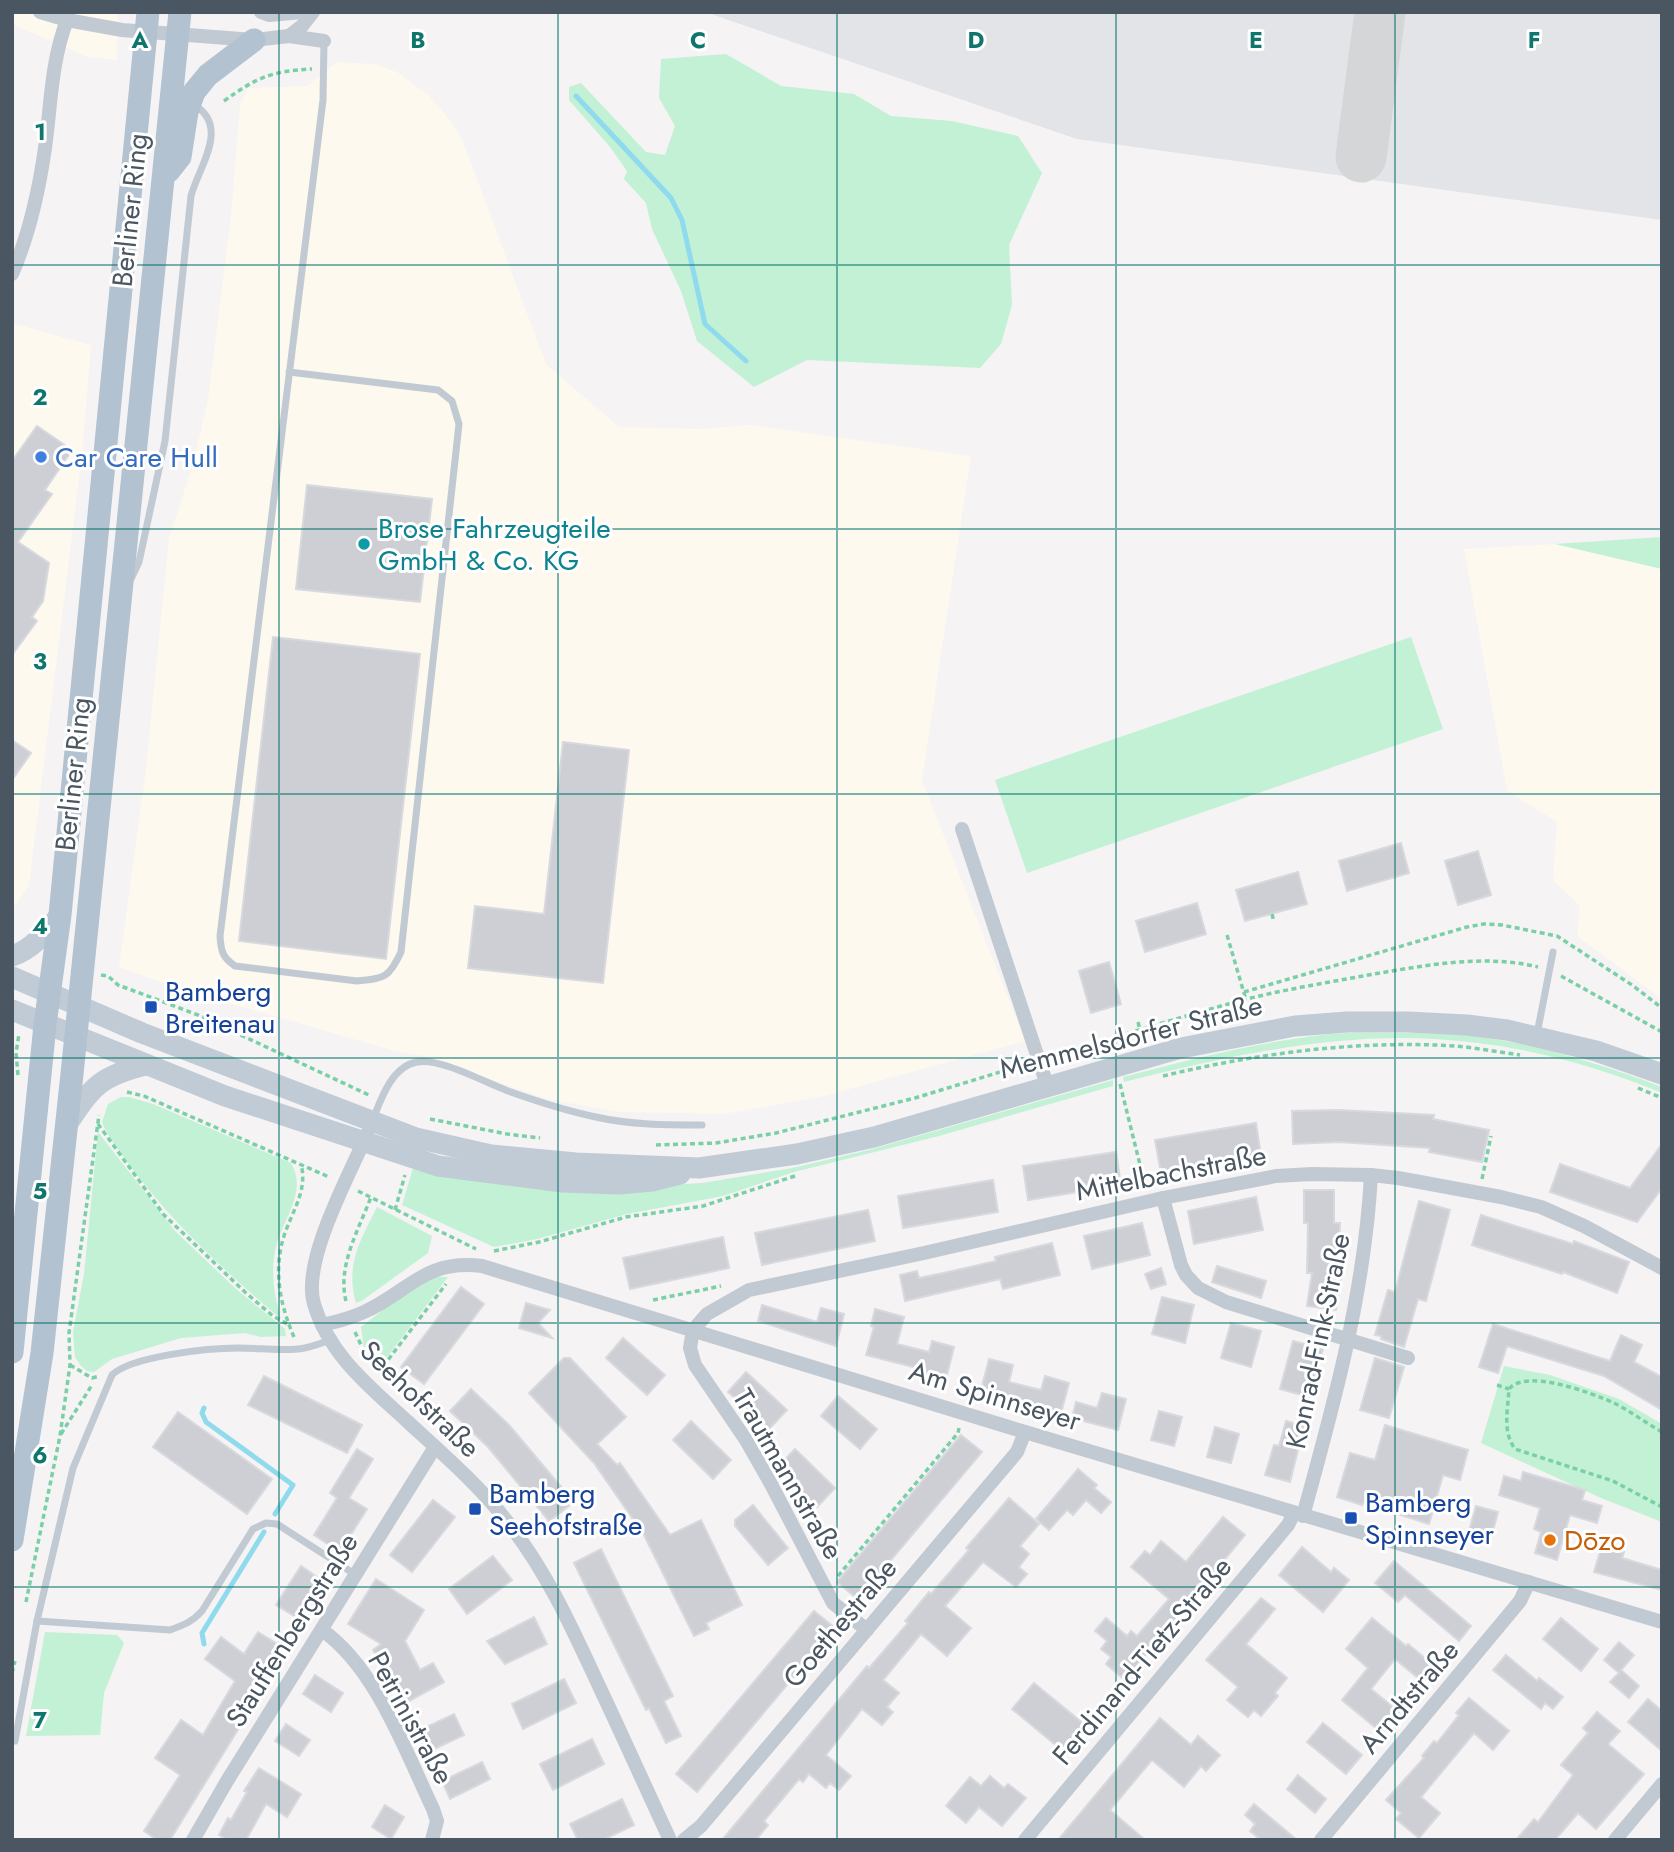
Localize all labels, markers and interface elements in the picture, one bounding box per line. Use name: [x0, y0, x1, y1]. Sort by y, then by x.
text: A: [131, 23, 149, 57]
text: B: [410, 23, 426, 57]
text: C: [690, 23, 706, 57]
text: D: [968, 23, 985, 57]
text: E: [1249, 23, 1263, 57]
text: F: [1528, 23, 1540, 57]
text: 1: [34, 115, 46, 149]
street label: Berliner Ring: [102, 131, 158, 289]
text: 2: [32, 380, 48, 414]
place label: Car Care Hull: [55, 437, 218, 478]
marker: Car Care Hull: [33, 449, 49, 465]
place label: Brose Fahrzeugteile GmbH & Co. KG: [378, 508, 611, 581]
marker: Brose Fahrzeugteile GmbH & Co. KG: [356, 536, 372, 552]
text: 3: [33, 644, 47, 678]
street label: Berliner Ring: [45, 695, 101, 853]
text: 4: [32, 909, 48, 943]
place label: Bamberg Breitenau: [165, 971, 276, 1044]
street label: Memmelsdorfer Straße: [995, 984, 1267, 1090]
marker: Bamberg Breitenau: [143, 999, 159, 1015]
street label: Mittelbachstraße: [1072, 1134, 1270, 1212]
text: 5: [33, 1174, 47, 1208]
street label: Konrad-Fink-Straße: [1275, 1229, 1361, 1453]
street label: Seehofstraße: [351, 1331, 489, 1467]
street label: Am Spinnseyer: [904, 1350, 1086, 1442]
street label: Trautmannstraße: [722, 1381, 854, 1567]
text: 6: [32, 1438, 48, 1472]
place label: Bamberg Seehofstraße: [489, 1473, 643, 1546]
place label: Bamberg Spinnseyer: [1365, 1482, 1495, 1555]
marker: Bamberg Seehofstraße: [467, 1501, 483, 1517]
marker: Bamberg Spinnseyer: [1343, 1510, 1359, 1526]
place label: Dōzo: [1564, 1520, 1626, 1561]
street label: Stauffenbergstraße: [216, 1525, 368, 1735]
marker: Dōzo: [1542, 1532, 1558, 1548]
street label: Ferdinand-Tietz-Straße: [1043, 1548, 1241, 1774]
street label: Goethestraße: [773, 1549, 907, 1697]
street label: Arndtstraße: [1349, 1631, 1469, 1763]
street label: Petrinistraße: [358, 1644, 464, 1792]
text: 7: [33, 1703, 47, 1737]

